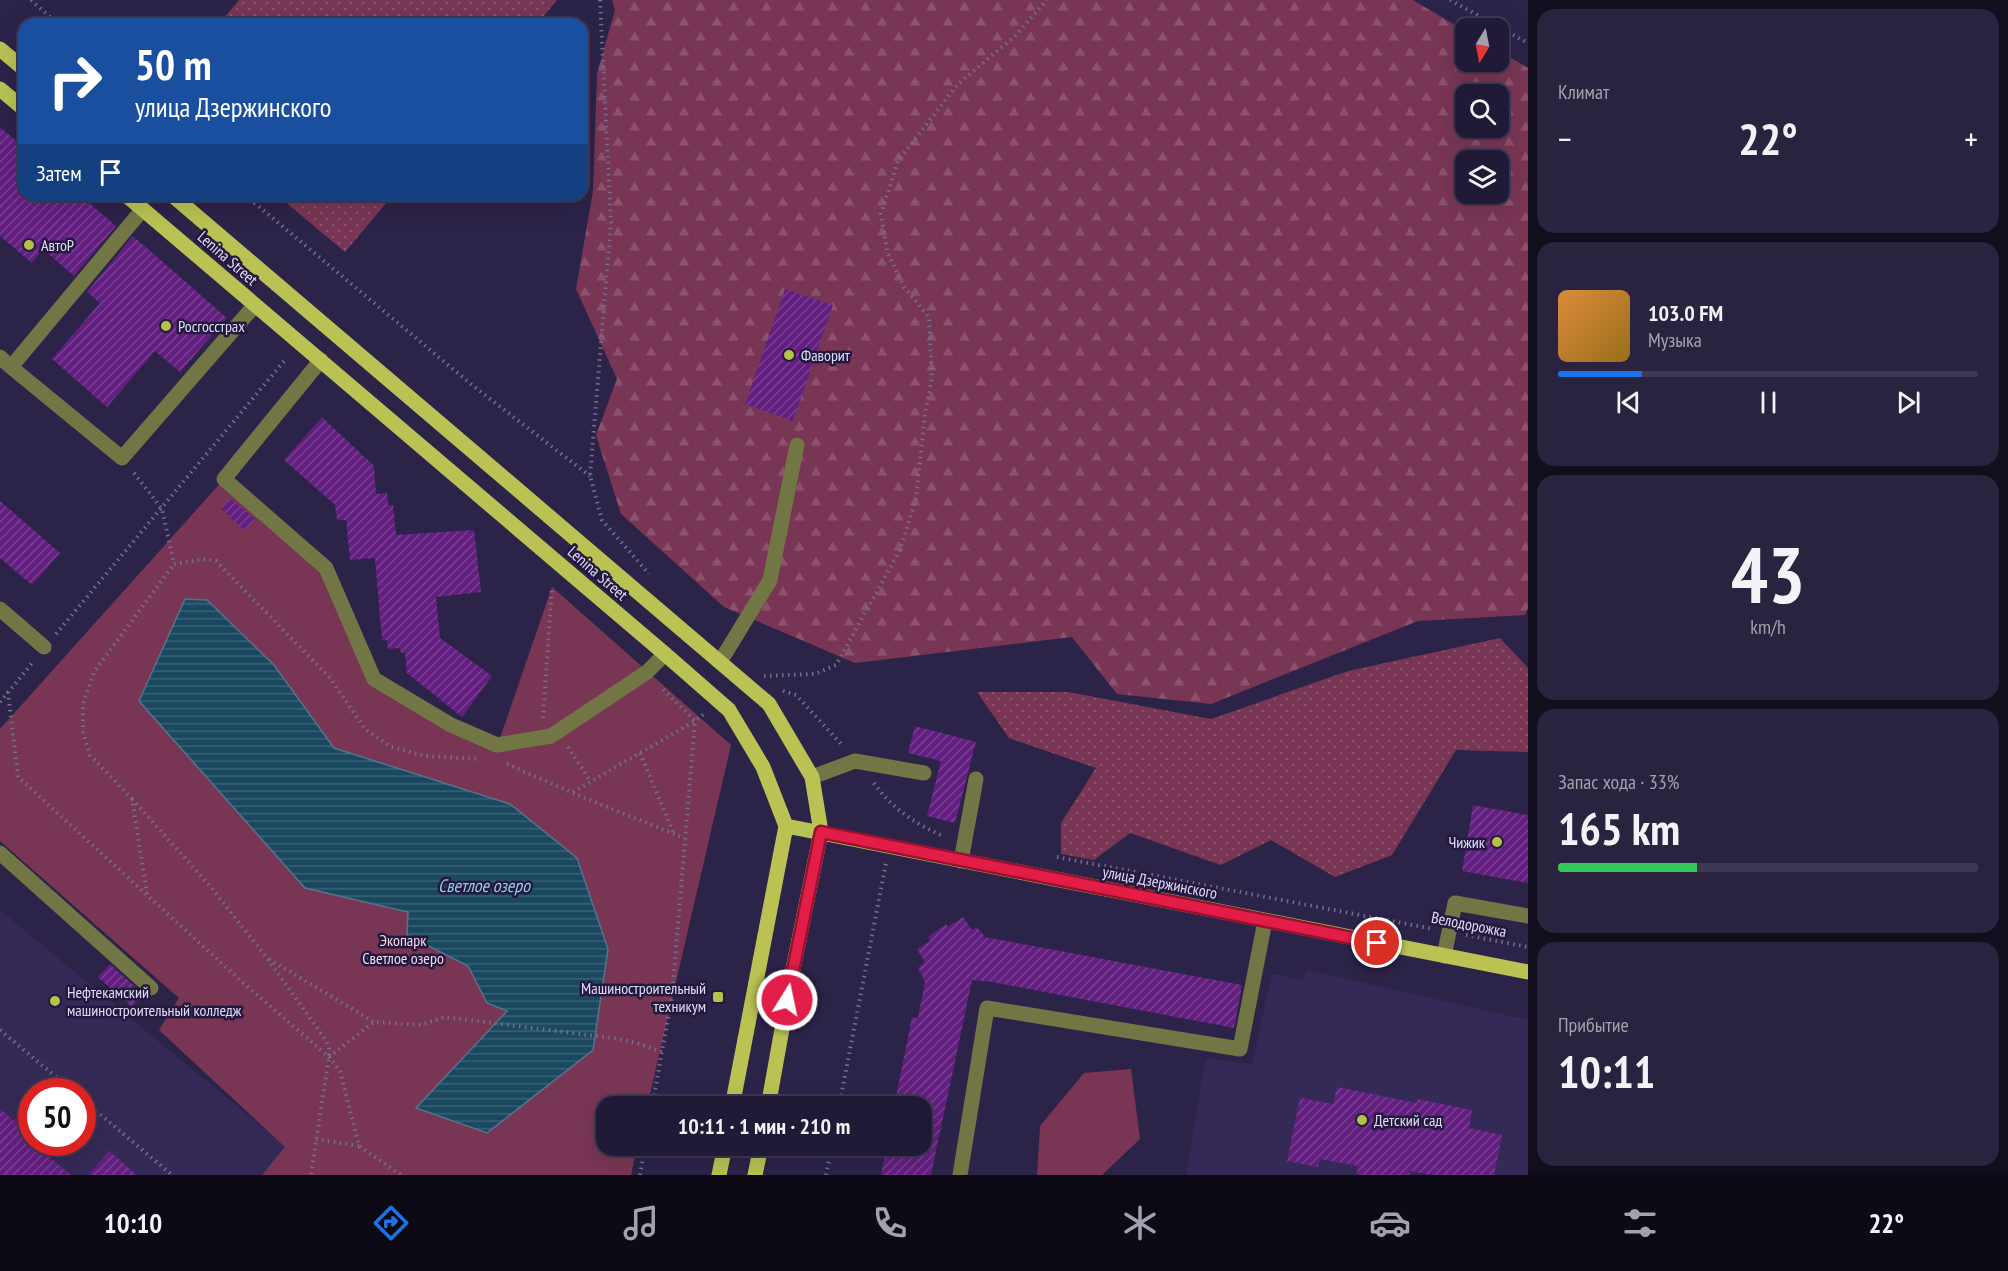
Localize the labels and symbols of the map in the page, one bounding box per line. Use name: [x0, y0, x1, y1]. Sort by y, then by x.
north arrow: [1455, 18, 1509, 72]
street label: Lenina Street: [194, 227, 263, 290]
place label: АвтоР: [41, 235, 74, 255]
marker: АвтоР: [22, 238, 36, 252]
place label: Росгосстрах: [178, 316, 245, 336]
marker: Росгосстрах: [159, 319, 173, 333]
place label: Фаворит: [801, 345, 851, 365]
marker: Фаворит: [782, 348, 796, 362]
street label: Lenina Street: [564, 542, 633, 605]
place label: Чижик: [1448, 832, 1486, 852]
marker: Чижик: [1490, 835, 1504, 849]
street label: улица Дзержинского: [1101, 861, 1219, 903]
water label: Светлое озеро: [438, 874, 531, 897]
street label: Велодорожка: [1430, 907, 1508, 941]
pin: [1351, 917, 1402, 968]
park label: Экопарк Светлое озеро: [362, 930, 444, 968]
position arrow: [755, 968, 819, 1032]
place label: Машиностроительный техникум: [581, 978, 706, 1016]
place label: Нефтекамский машиностроительный колледж: [67, 982, 242, 1020]
marker: Машиностроительный техникум: [711, 990, 725, 1004]
marker: Нефтекамский машиностроительный колледж: [48, 994, 62, 1008]
speed limit sign: 50: [18, 1078, 96, 1156]
place label: Детский сад: [1374, 1110, 1442, 1130]
marker: Детский сад: [1355, 1113, 1369, 1127]

